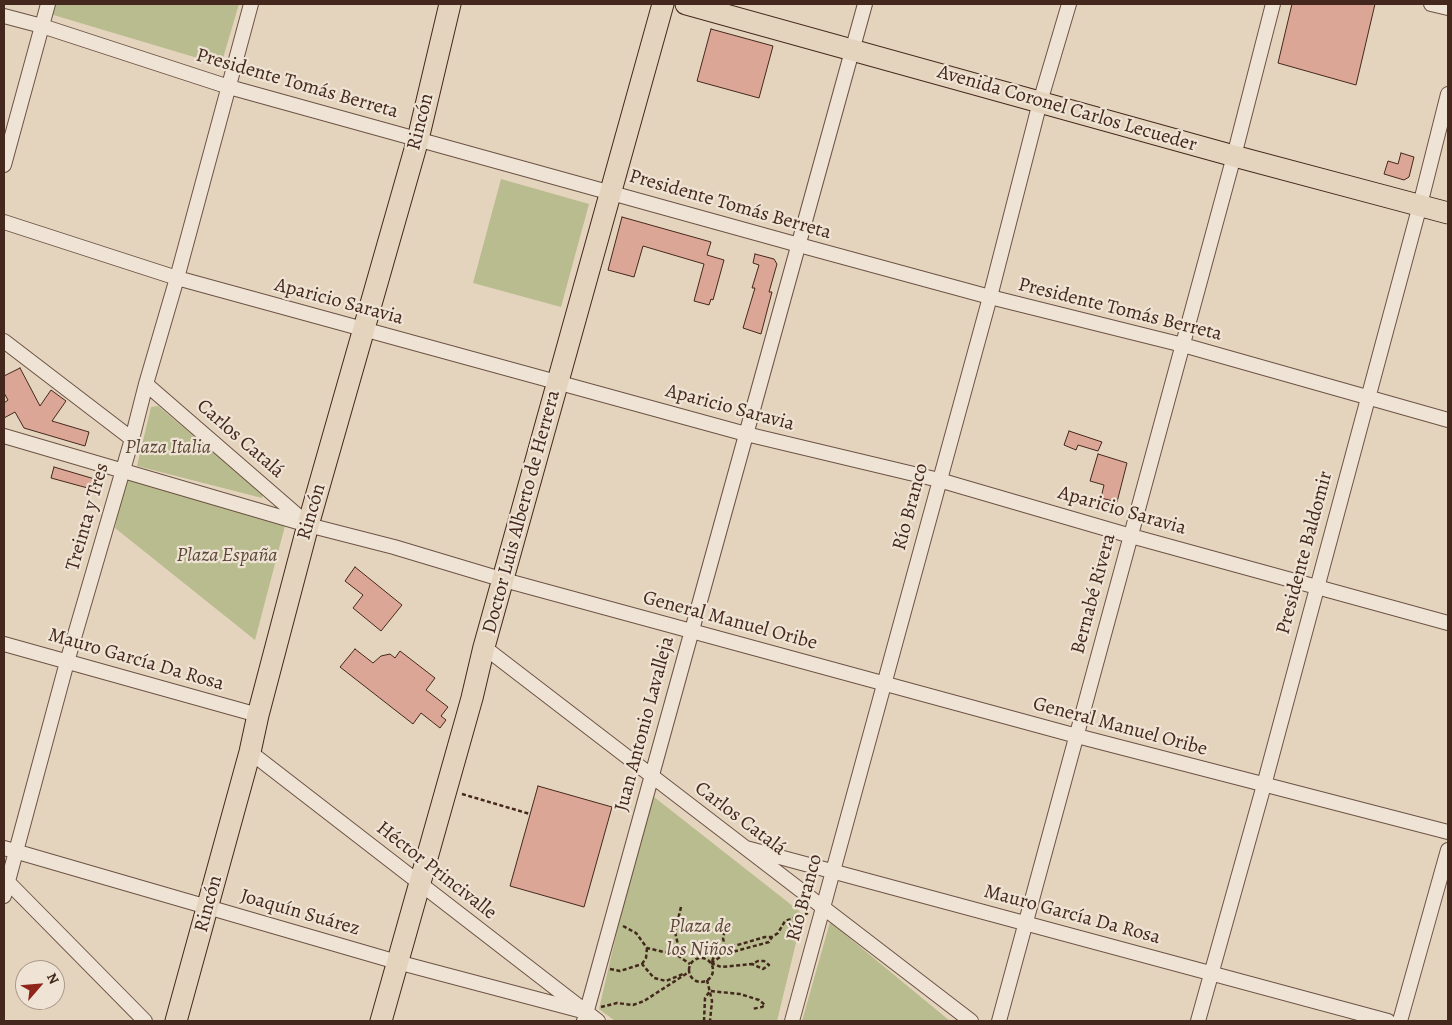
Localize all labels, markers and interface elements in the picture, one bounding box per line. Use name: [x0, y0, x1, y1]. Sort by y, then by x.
street label: Presidente Tomás Berreta: [193, 44, 401, 124]
street label: Avenida Coronel Carlos Lecueder: [935, 60, 1199, 158]
street label: Rincón: [402, 91, 440, 153]
street label: Presidente Tomás Berreta: [626, 165, 834, 245]
street label: Aparicio Saravia: [272, 273, 406, 331]
street label: Presidente Tomás Berreta: [1015, 273, 1225, 347]
street label: Aparicio Saravia: [663, 379, 797, 437]
street label: Doctor Luis Alberto de Herrera: [478, 388, 566, 636]
street label: Carlos Catalá: [191, 394, 289, 484]
park label: Plaza Italia: [125, 436, 211, 460]
street label: Treinta y Tres: [61, 460, 115, 574]
street label: Río Branco: [888, 461, 934, 553]
street label: Presidente Baldomir: [1272, 469, 1338, 637]
street label: Rincón: [293, 481, 331, 543]
street label: Aparicio Saravia: [1055, 481, 1189, 541]
street label: Bernabé Rivera: [1066, 531, 1122, 657]
park label: Plaza España: [176, 544, 278, 568]
street label: General Manuel Oribe: [640, 586, 820, 656]
street label: Mauro García Da Rosa: [45, 623, 227, 697]
street label: Juan Antonio Lavalleja: [610, 634, 680, 814]
street label: General Manuel Oribe: [1030, 692, 1210, 762]
street label: Carlos Catalá: [690, 777, 790, 861]
street label: Héctor Princivalle: [371, 817, 501, 925]
street label: Río Branco: [782, 852, 828, 944]
street label: Rincón: [190, 873, 228, 935]
street label: Mauro García Da Rosa: [981, 880, 1163, 950]
street label: Joaquín Suárez: [238, 885, 362, 941]
park label: Plaza de los Niños: [667, 915, 733, 962]
north arrow: [15, 960, 65, 1010]
text: N: [42, 970, 64, 987]

